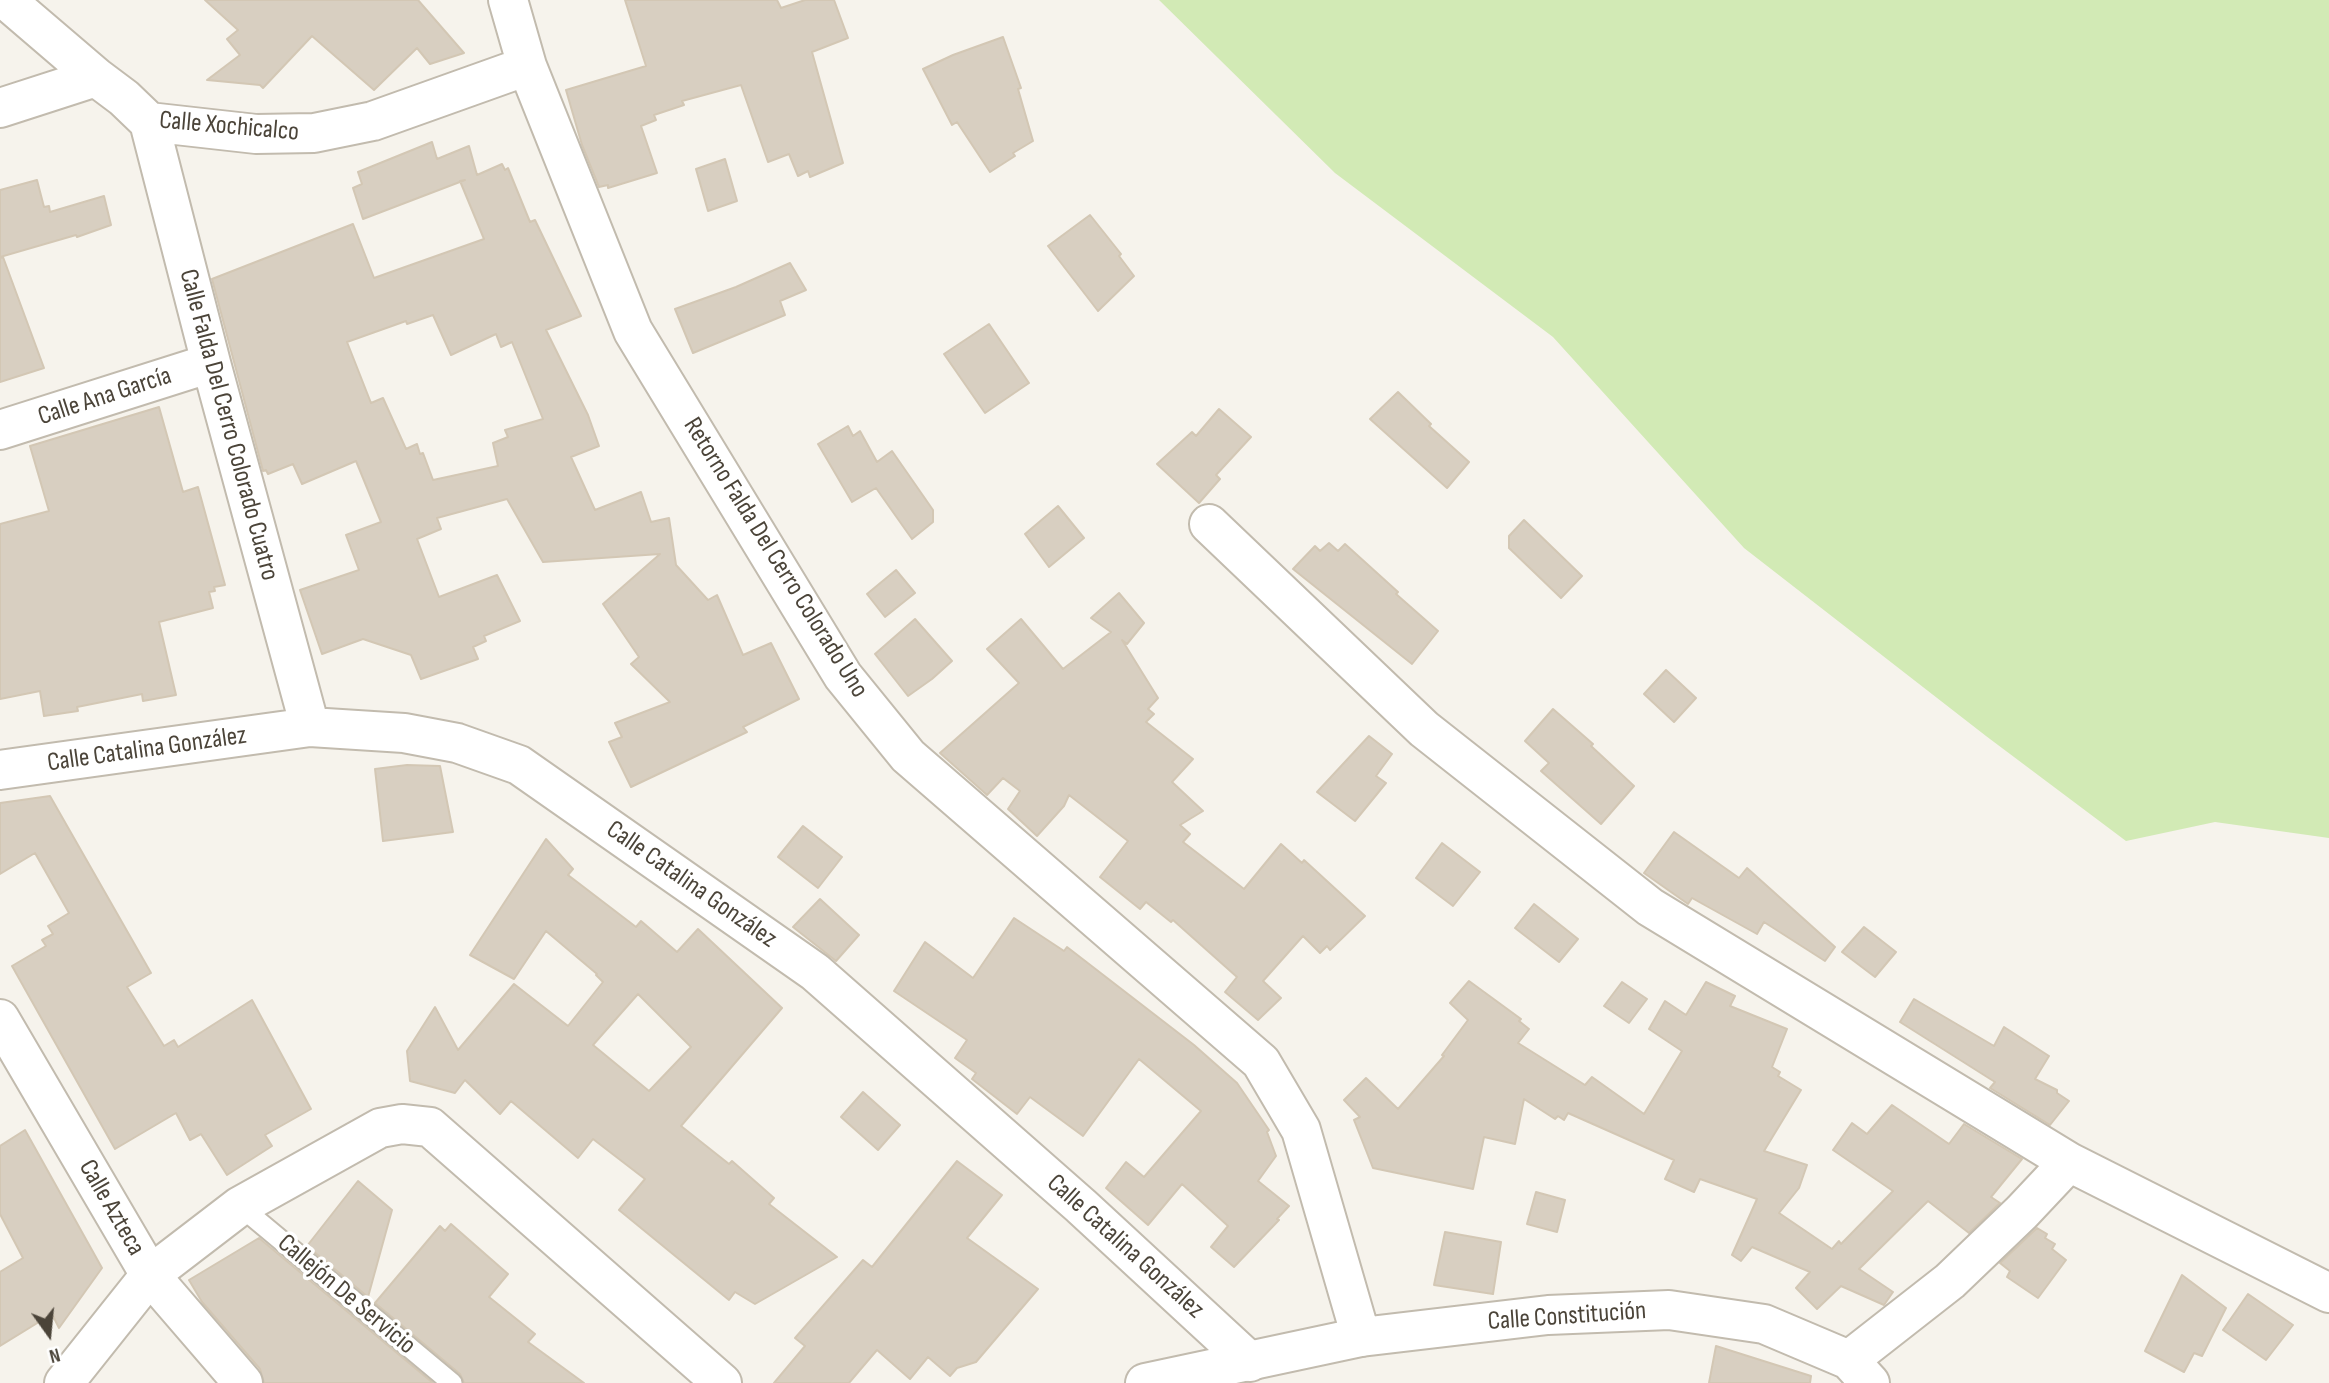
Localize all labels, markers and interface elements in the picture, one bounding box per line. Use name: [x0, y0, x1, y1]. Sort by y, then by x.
street label: Calle Xochicalco: [158, 105, 300, 149]
street label: Calle Falda Del Cerro Colorado Cuatro: [171, 266, 285, 584]
street label: Calle Ana García: [34, 361, 176, 433]
street label: Retorno Falda Del Cerro Colorado Uno: [676, 412, 874, 704]
street label: Calle Catalina González: [45, 721, 249, 779]
street label: Calle Catalina González: [600, 815, 782, 955]
street label: Calle Azteca: [71, 1155, 151, 1261]
street label: Calle Catalina González: [1040, 1168, 1210, 1326]
street label: Callejón De Servicio: [271, 1228, 421, 1362]
street label: Calle Constitución: [1487, 1296, 1647, 1338]
north arrow: [14, 1299, 84, 1369]
text: N: [47, 1342, 62, 1367]

